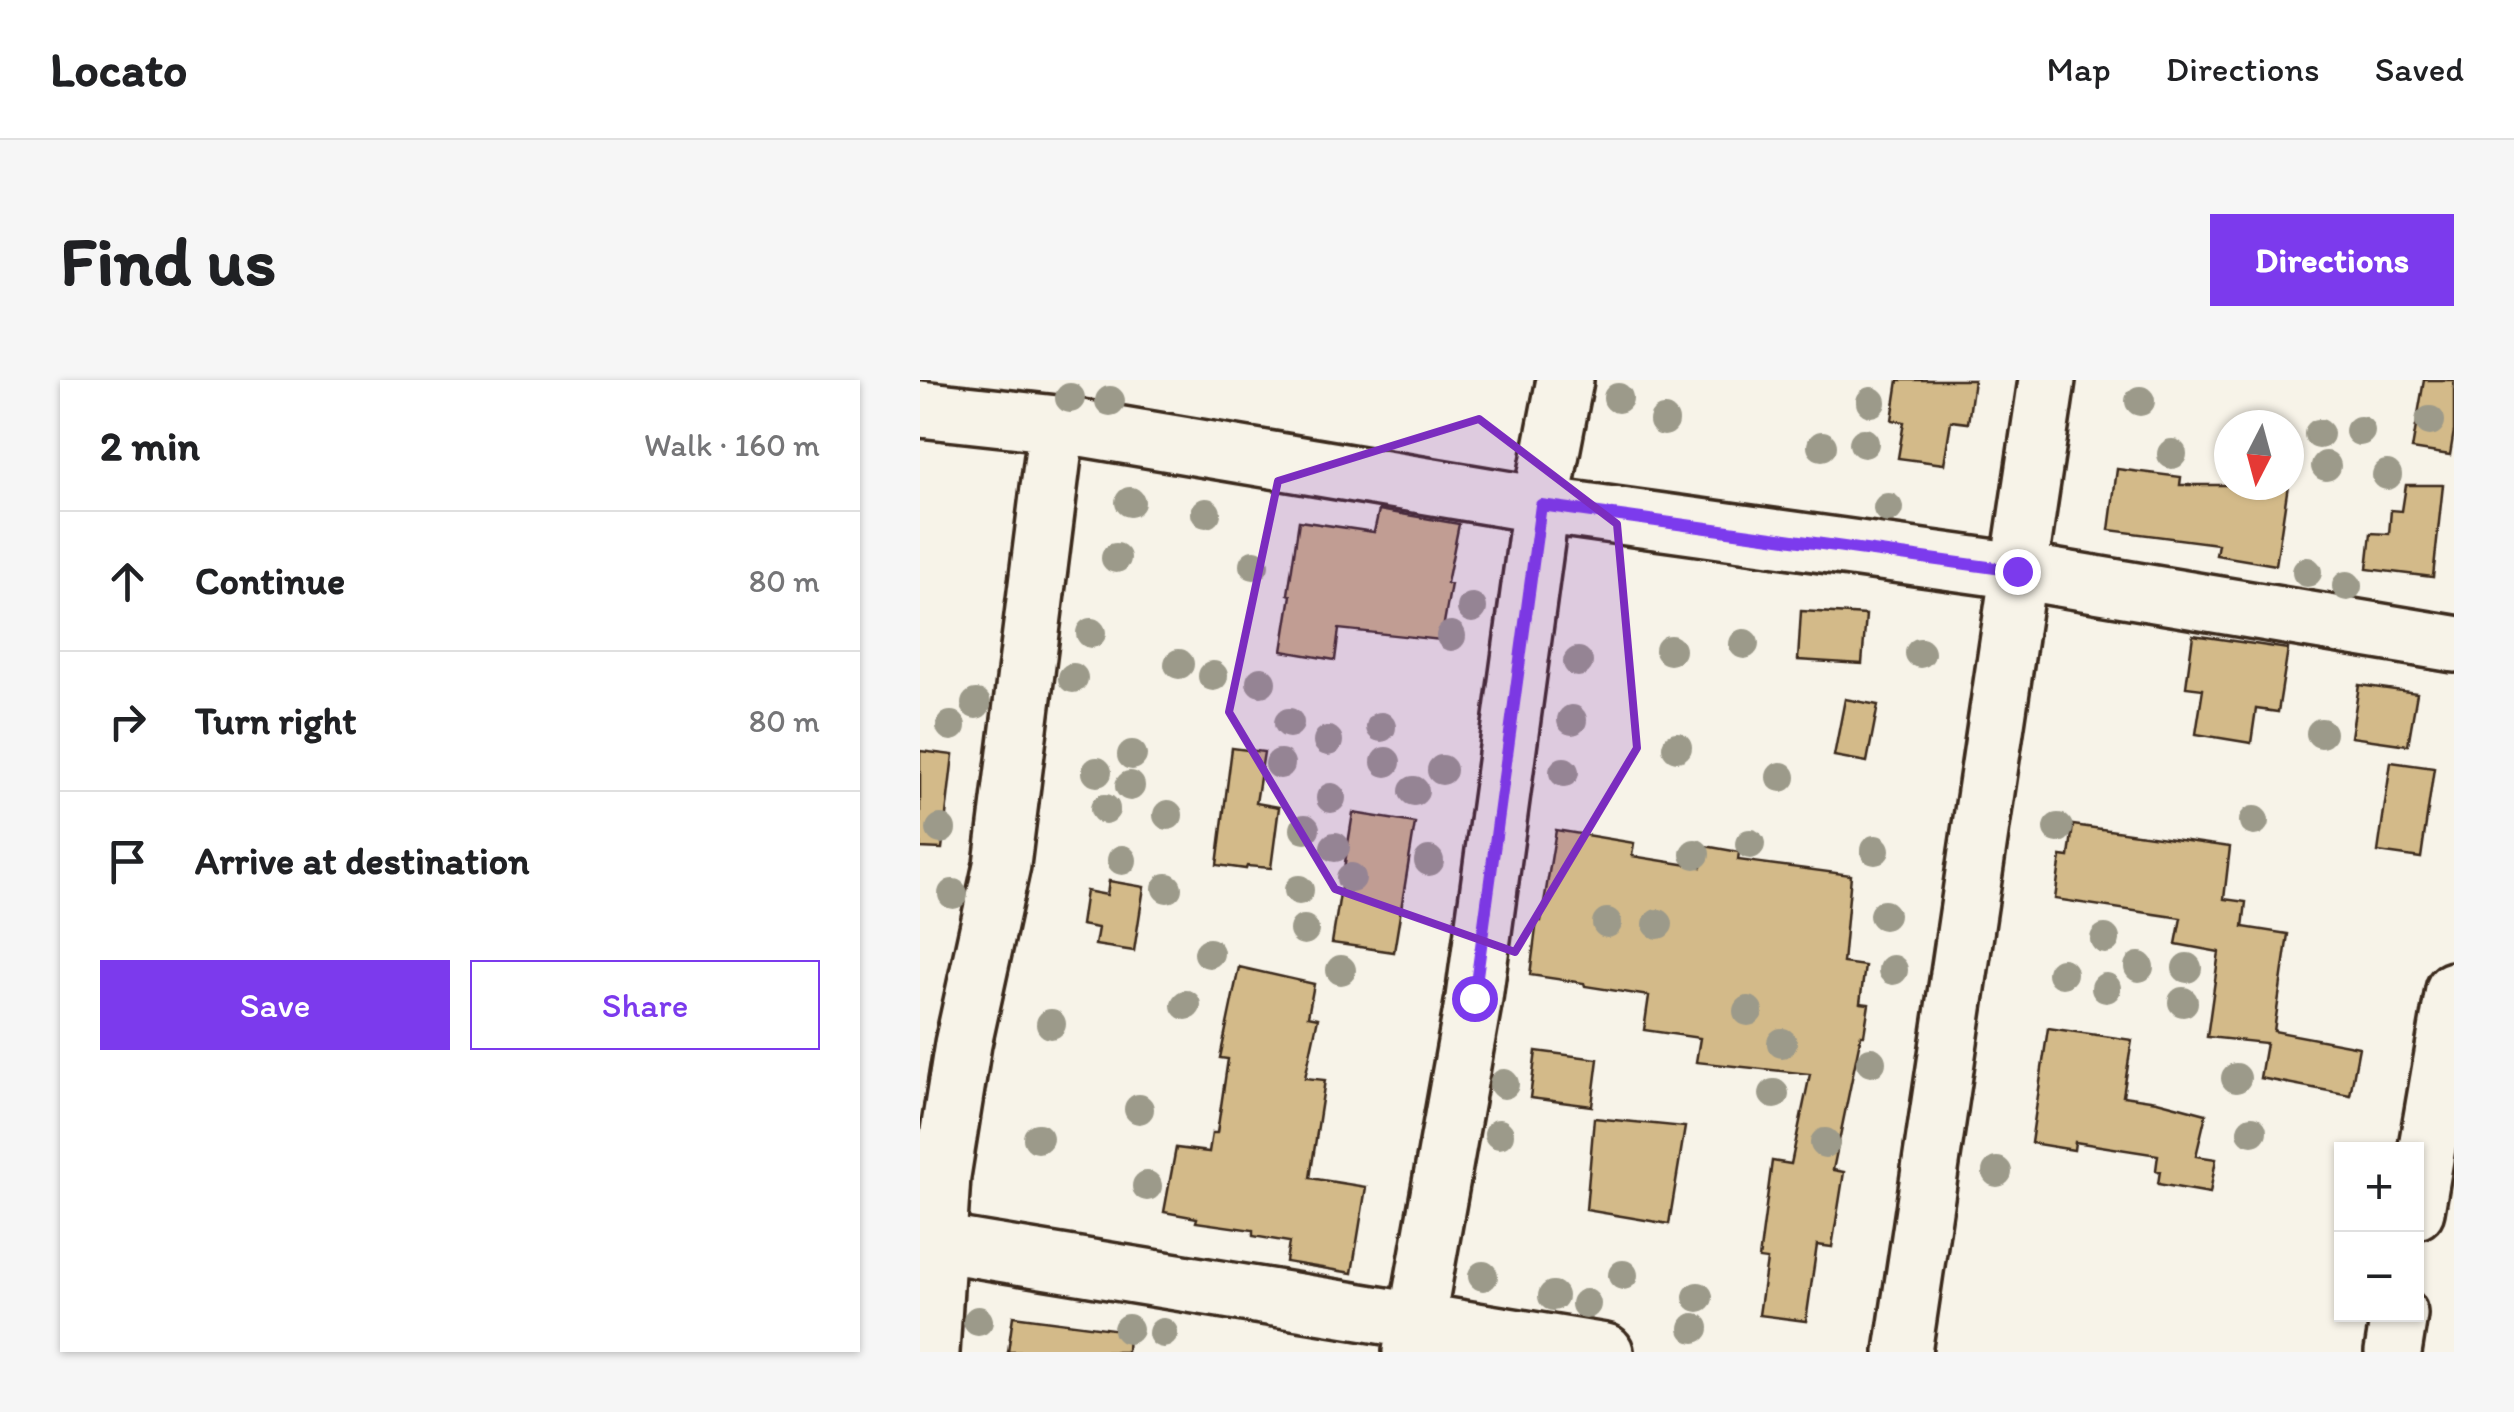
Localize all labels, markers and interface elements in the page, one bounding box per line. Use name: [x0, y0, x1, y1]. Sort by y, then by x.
text: Locato: [50, 40, 187, 98]
text: Map: [2047, 48, 2111, 90]
text: Directions: [2166, 48, 2320, 90]
text: Saved: [2375, 48, 2464, 90]
button: Directions: [2210, 214, 2454, 306]
text: Find us: [60, 218, 276, 303]
north arrow: [2214, 410, 2304, 500]
text: 2 min: [100, 420, 200, 471]
text: Walk · 160 m: [644, 426, 820, 464]
route end: [1995, 549, 2041, 595]
icon: ahead: [100, 554, 155, 609]
text: Continue: [195, 558, 345, 604]
text: 80 m: [749, 562, 820, 600]
icon: right: [100, 694, 155, 749]
text: Turn right: [195, 698, 357, 744]
text: 80 m: [749, 702, 820, 740]
icon: arrive: [100, 834, 155, 889]
text: Arrive at destination: [195, 838, 530, 884]
button: Save: [100, 960, 450, 1050]
button: Share: [470, 960, 820, 1050]
route start: [1452, 976, 1498, 1022]
map controls: [2334, 1142, 2424, 1322]
button: +: [2334, 1142, 2424, 1232]
button: −: [2334, 1232, 2424, 1322]

